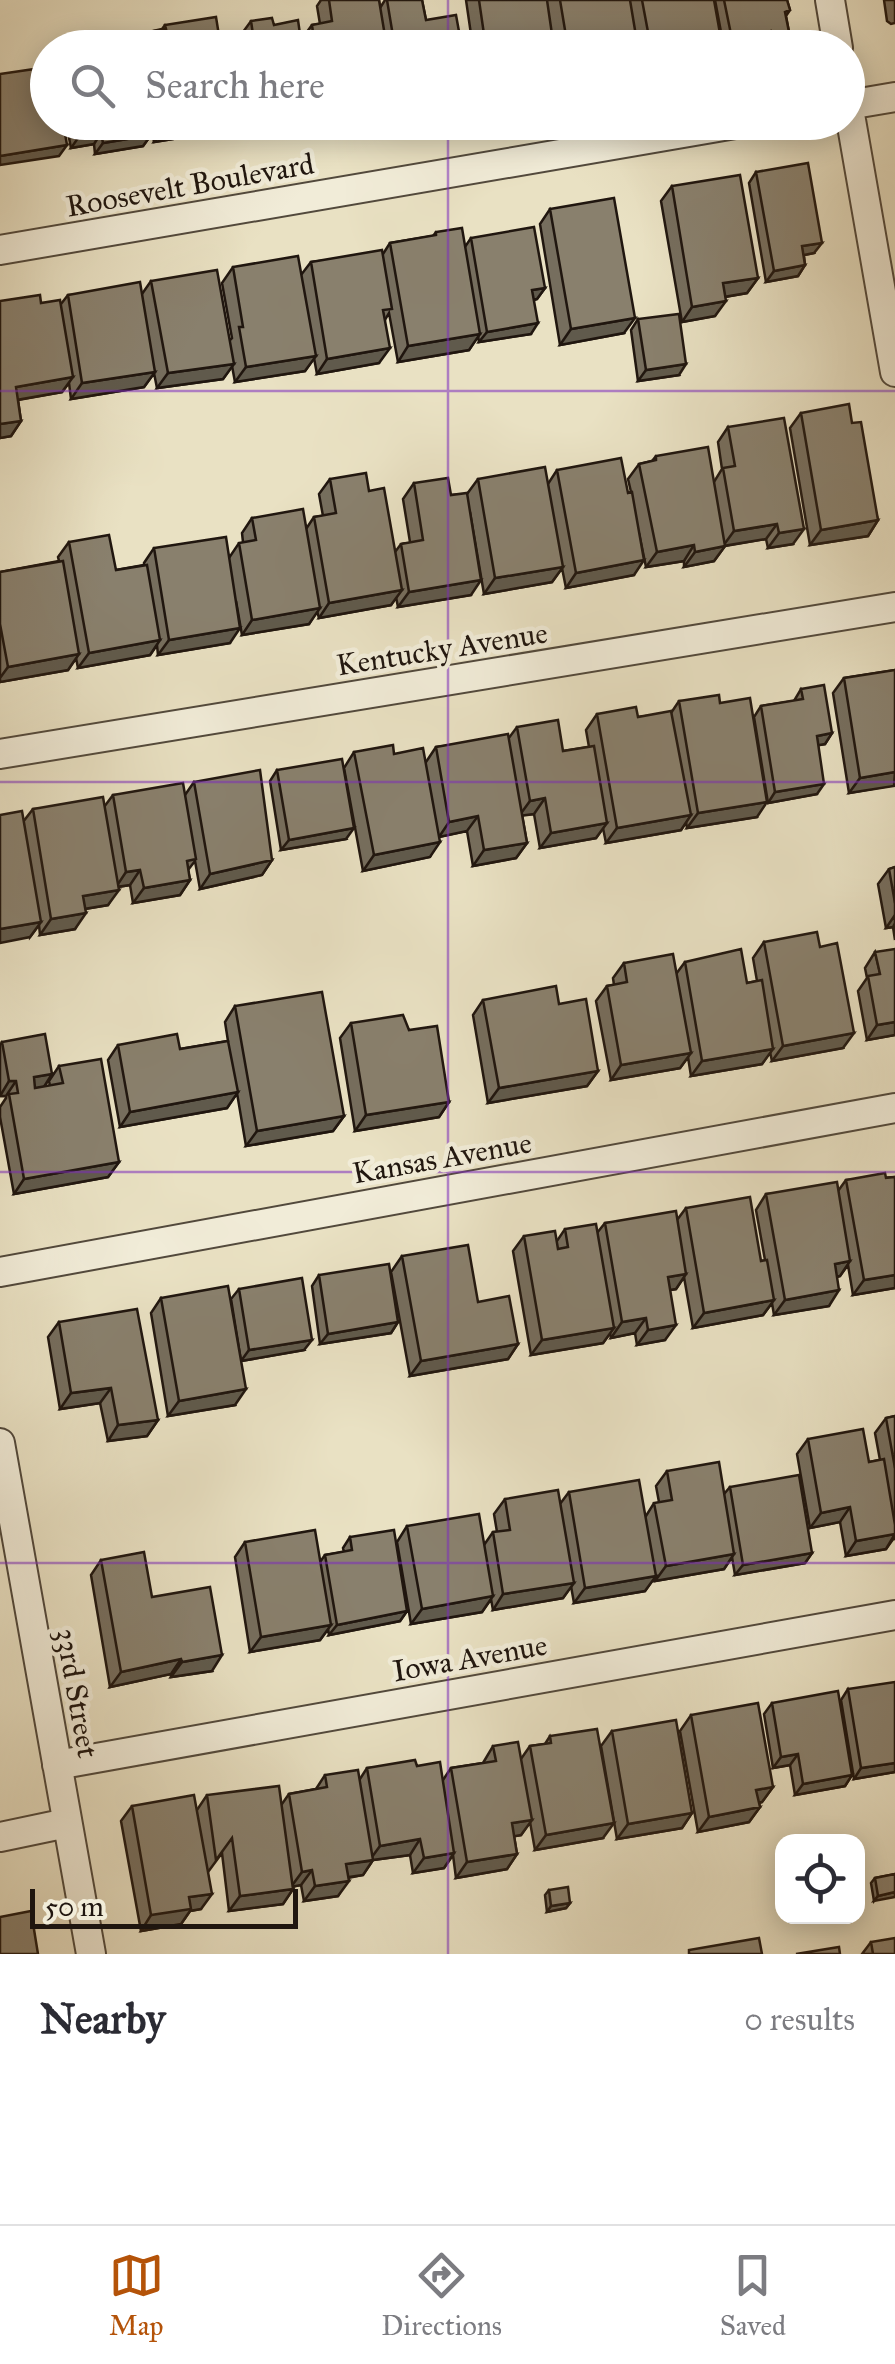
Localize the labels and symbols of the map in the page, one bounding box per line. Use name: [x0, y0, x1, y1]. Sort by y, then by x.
street label: Roosevelt Boulevard: [63, 145, 317, 225]
street label: Kentucky Avenue: [334, 615, 550, 683]
street label: Kansas Avenue: [350, 1125, 534, 1191]
street label: 33rd Street: [48, 1625, 106, 1761]
street label: Iowa Avenue: [390, 1627, 550, 1689]
scale bar: [30, 1884, 298, 1928]

